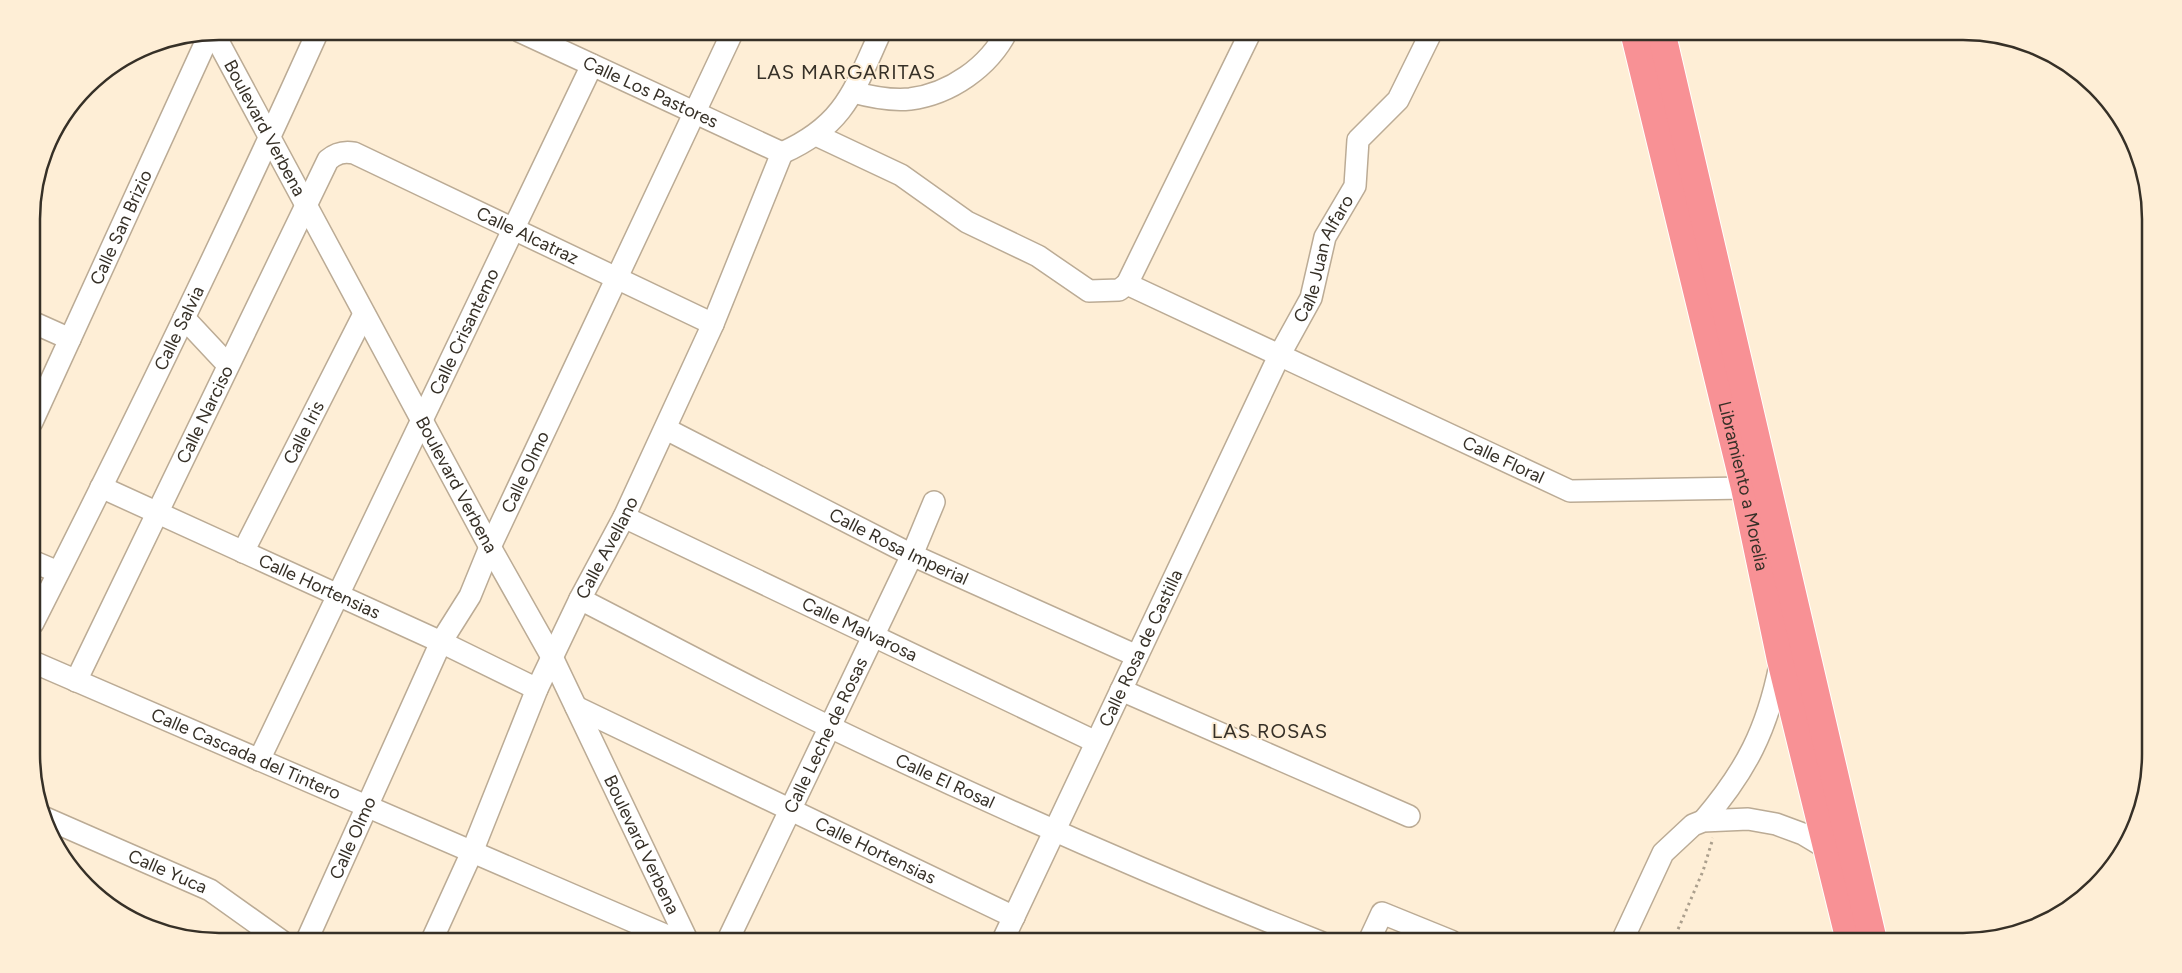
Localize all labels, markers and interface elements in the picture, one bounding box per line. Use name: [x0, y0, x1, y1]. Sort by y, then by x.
street label: Calle Los Pastores: [579, 51, 722, 133]
street label: Boulevard Verbena: [219, 56, 310, 200]
district label: LAS MARGARITAS: [756, 60, 936, 84]
street label: Calle San Brizio: [85, 166, 157, 288]
street label: Calle Juan Alfaro: [1289, 191, 1358, 326]
street label: Calle Alcatraz: [473, 202, 582, 269]
street label: Calle Crisantemo: [425, 265, 504, 398]
street label: Calle Salvia: [149, 282, 209, 374]
street label: Calle Narciso: [172, 362, 238, 467]
street label: Calle Iris: [279, 397, 329, 468]
street label: Libramiento a Morelia: [1713, 399, 1773, 573]
street label: Boulevard Verbena: [411, 413, 502, 557]
street label: Calle Olmo: [497, 428, 554, 517]
street label: Calle Floral: [1459, 431, 1548, 488]
street label: Calle Avellano: [571, 493, 643, 603]
street label: Calle Rosa Imperial: [826, 503, 972, 590]
street label: Calle Hortensias: [255, 549, 384, 624]
street label: Calle Rosa de Castilla: [1094, 566, 1188, 730]
street label: Calle Malvarosa: [798, 592, 921, 666]
street label: Calle Leche de Rosas: [779, 654, 872, 817]
street label: Calle Cascada del Tintero: [148, 703, 344, 805]
district label: LAS ROSAS: [1212, 719, 1328, 743]
street label: Calle El Rosal: [892, 749, 998, 813]
street label: Boulevard Verbena: [599, 771, 684, 918]
street label: Calle Olmo: [325, 793, 381, 883]
street label: Calle Hortensias: [811, 812, 939, 889]
street label: Calle Yuca: [125, 845, 210, 898]

